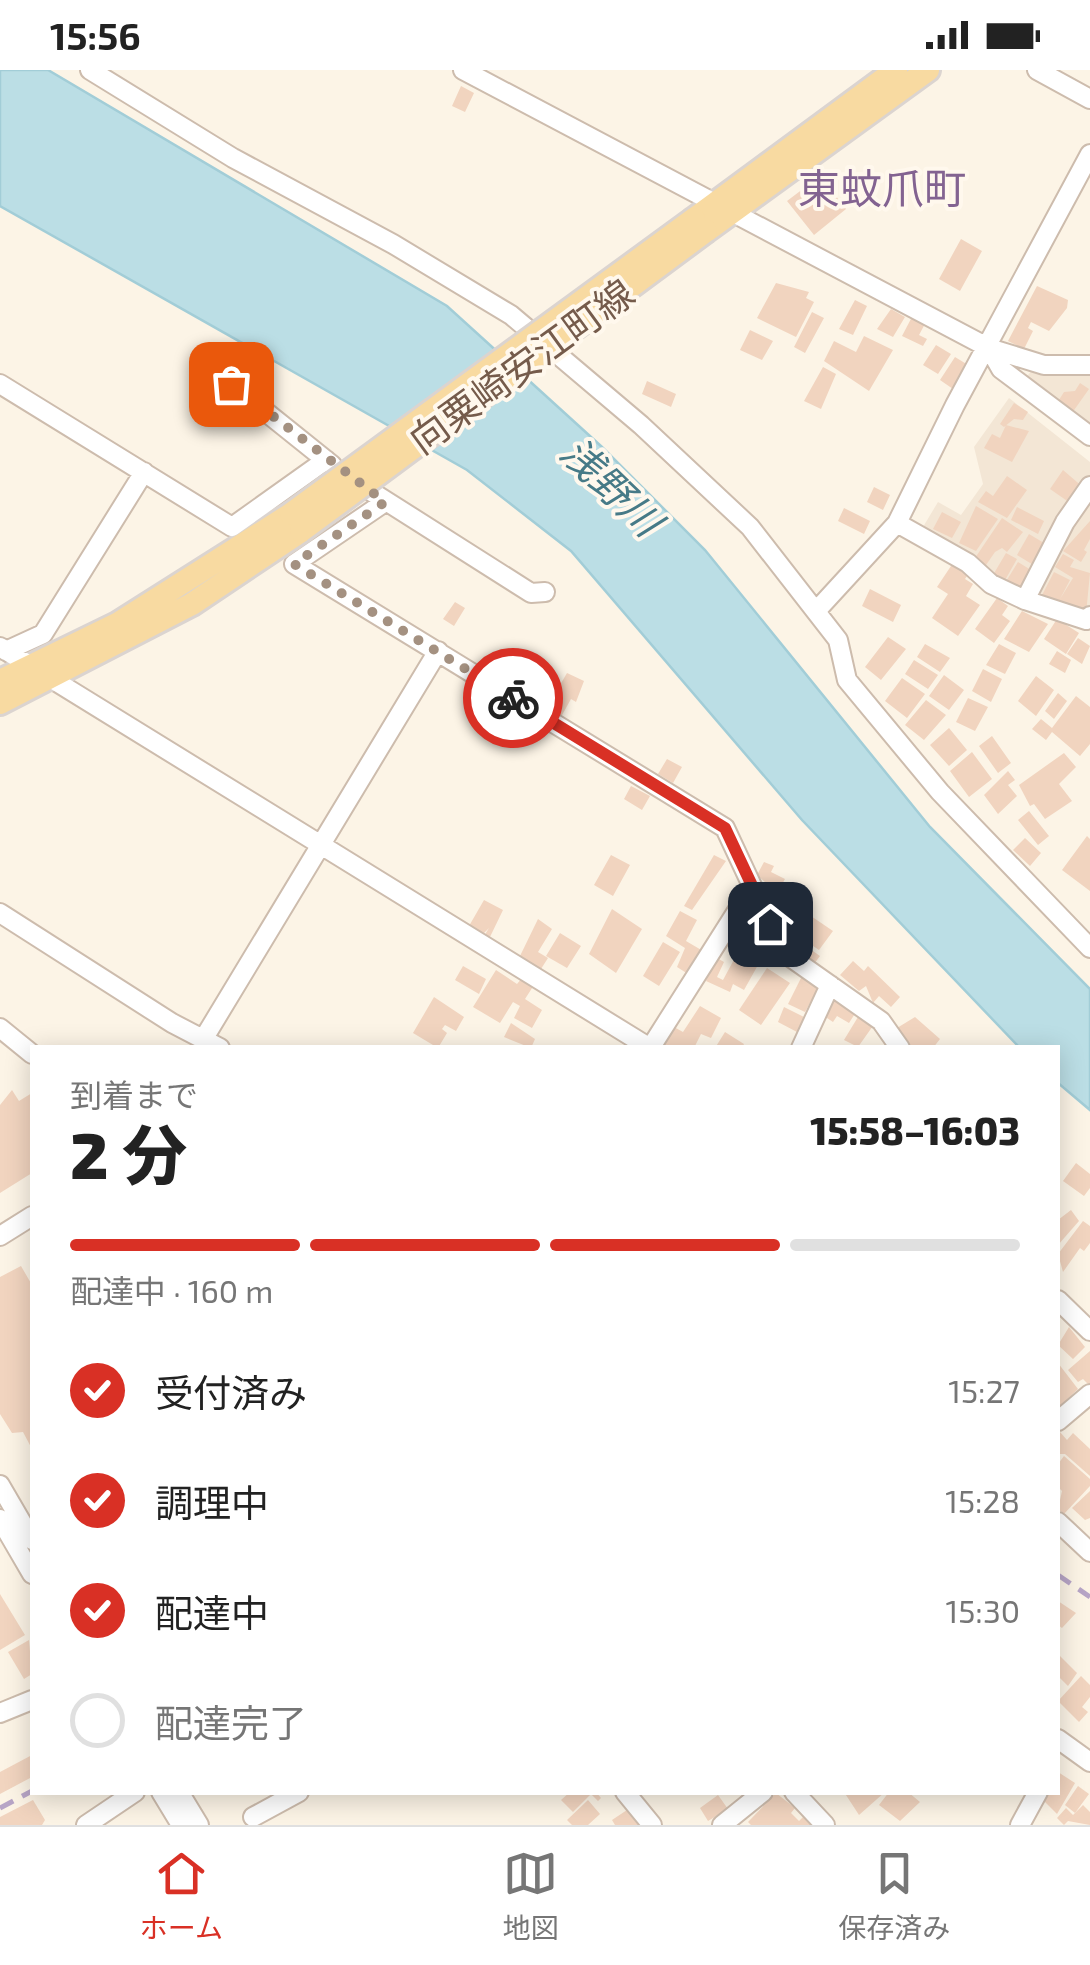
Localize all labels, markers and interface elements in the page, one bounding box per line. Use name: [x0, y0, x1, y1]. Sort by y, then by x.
text: 15:56: [50, 12, 141, 58]
district label: 東蚊爪町: [798, 162, 966, 212]
street label: 向粟崎安江町線: [400, 269, 642, 462]
pin: [189, 342, 274, 427]
icon: bag: [204, 357, 259, 412]
water label: 浅野川: [553, 427, 675, 547]
courier: [463, 648, 563, 748]
icon: bike: [486, 671, 541, 726]
pin: [728, 882, 813, 967]
icon: home: [743, 897, 798, 952]
text: 到着まで: [70, 1075, 198, 1113]
text: 15:58–16:03: [810, 1107, 1020, 1153]
text: 2 分: [70, 1114, 187, 1192]
text: 配達中 · 160 m: [70, 1271, 273, 1309]
icon: check: [70, 1363, 125, 1418]
text: 受付済み: [155, 1369, 307, 1415]
text: 15:27: [948, 1371, 1020, 1409]
icon: check: [70, 1473, 125, 1528]
text: 調理中: [155, 1479, 269, 1525]
text: 15:28: [945, 1481, 1020, 1519]
icon: check: [70, 1583, 125, 1638]
text: 配達中: [155, 1589, 269, 1635]
text: 15:30: [945, 1591, 1020, 1629]
text: 配達完了: [155, 1699, 307, 1745]
tab: ホーム: [140, 1846, 223, 1946]
tab: 地図: [503, 1846, 559, 1946]
tab: 保存済み: [838, 1846, 950, 1946]

